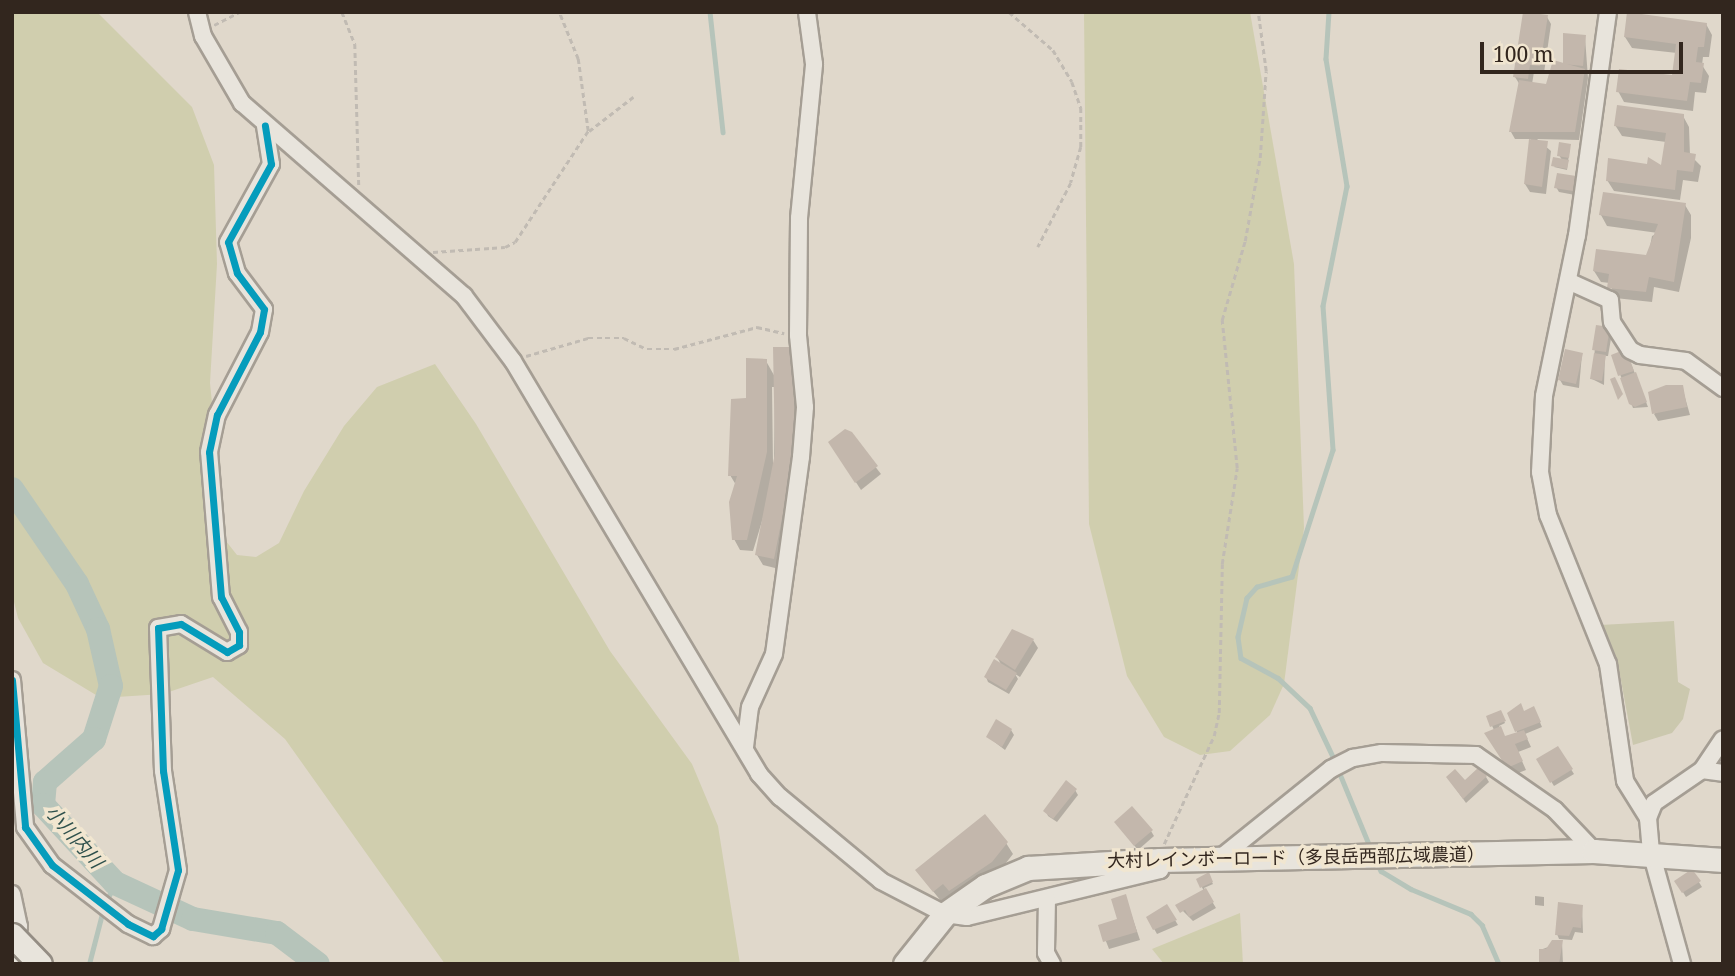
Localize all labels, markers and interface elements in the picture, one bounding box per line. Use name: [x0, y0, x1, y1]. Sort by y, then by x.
scale bar: [1483, 28, 1686, 72]
text: 100 m: [1493, 40, 1554, 68]
water label: 小川内川: [40, 801, 108, 873]
street label: 大村レインボーロード（多良岳西部広域農道）: [1107, 843, 1485, 871]

